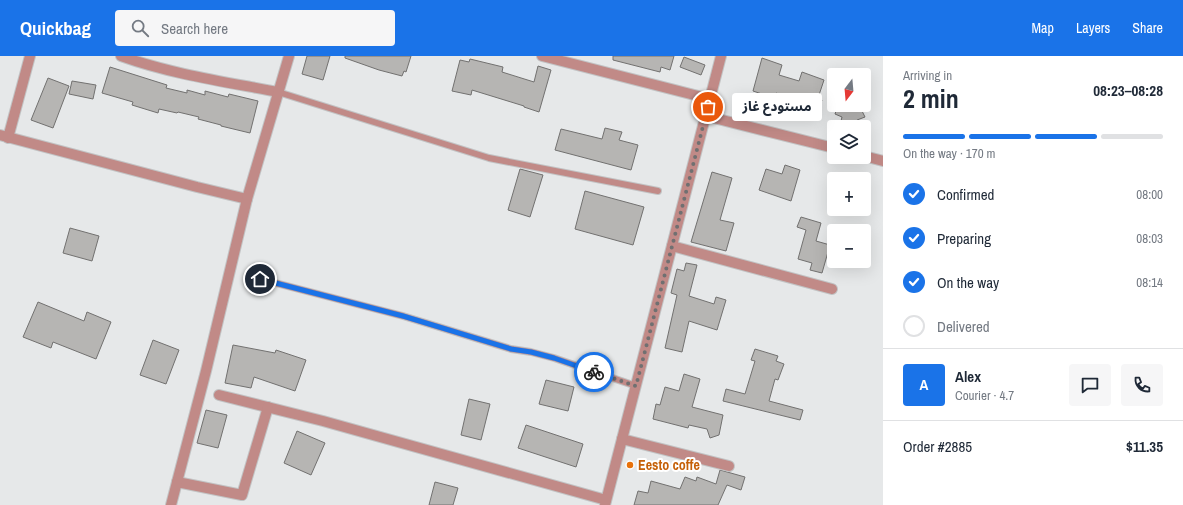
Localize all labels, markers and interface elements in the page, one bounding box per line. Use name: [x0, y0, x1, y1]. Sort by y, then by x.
search box: [115, 10, 395, 46]
text: Quickbag: [20, 15, 91, 41]
icon: search: [129, 17, 151, 39]
text: Search here: [161, 18, 228, 39]
text: Map: [1032, 19, 1054, 37]
text: Layers: [1076, 19, 1110, 37]
text: Share: [1132, 19, 1163, 37]
text: Arriving in: [903, 67, 952, 84]
north arrow: [827, 68, 871, 112]
map controls: [827, 68, 871, 268]
text: 08:23–08:28: [1093, 80, 1163, 101]
text: 2 min: [903, 81, 959, 116]
pin: [691, 90, 725, 124]
callout: مستودع غاز: [732, 93, 822, 121]
icon: bag: [697, 96, 719, 118]
text: مستودع غاز: [743, 98, 811, 115]
button: layers: [827, 120, 871, 164]
text: On the way · 170 m: [903, 145, 995, 162]
button: +: [827, 172, 871, 216]
icon: check: [903, 183, 925, 205]
text: Confirmed: [937, 184, 994, 205]
text: 08:00: [1136, 186, 1163, 203]
button: −: [827, 224, 871, 268]
icon: check: [903, 227, 925, 249]
text: Preparing: [937, 228, 991, 249]
text: 08:03: [1136, 230, 1163, 247]
pin: [243, 262, 277, 296]
icon: home: [249, 268, 271, 290]
icon: check: [903, 271, 925, 293]
text: On the way: [937, 272, 999, 293]
text: 08:14: [1136, 274, 1163, 291]
text: Delivered: [937, 316, 990, 337]
courier: [574, 352, 614, 392]
icon: bike: [583, 361, 605, 383]
button: chat: [1069, 364, 1111, 406]
button: phone: [1121, 364, 1163, 406]
text: Alex: [955, 366, 981, 387]
text: A: [920, 374, 928, 395]
text: Courier · 4.7: [955, 387, 1014, 404]
text: Order #2885: [903, 436, 972, 457]
text: $11.35: [1126, 436, 1163, 457]
place label: Eesto coffe: [638, 456, 700, 474]
marker: Eesto coffe: [625, 460, 635, 470]

